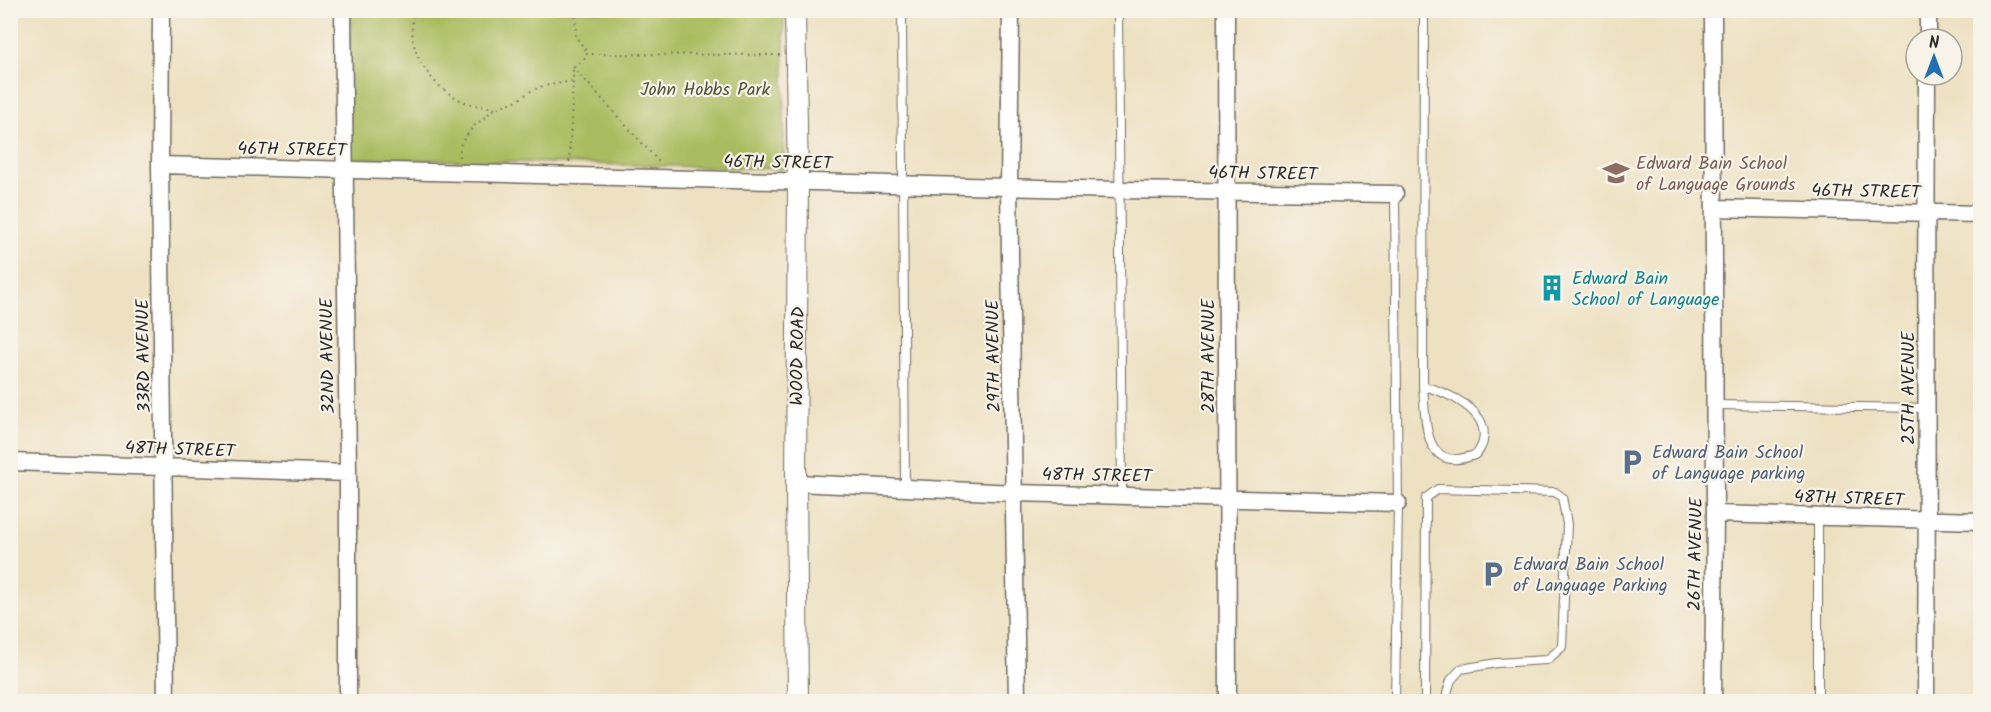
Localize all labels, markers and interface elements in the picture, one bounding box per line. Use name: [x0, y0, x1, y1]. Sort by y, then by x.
north arrow: [1904, 27, 1964, 87]
text: N: [1929, 31, 1939, 56]
park label: John Hobbs Park: [640, 76, 770, 105]
street label: 46TH STREET: [237, 135, 348, 166]
street label: 46TH STREET: [723, 148, 834, 179]
place label: Edward Bain School of Language Grounds: [1636, 150, 1796, 200]
school or university icon: Edward Bain School of Language Grounds: [1601, 158, 1631, 188]
street label: 46TH STREET: [1208, 159, 1319, 190]
street label: 46TH STREET: [1811, 177, 1922, 208]
place label: Edward Bain School of Language: [1572, 265, 1719, 315]
building icon: Edward Bain School of Language: [1537, 273, 1567, 303]
street label: 32ND AVENUE: [313, 297, 344, 414]
street label: 33RD AVENUE: [129, 298, 160, 413]
street label: 28TH AVENUE: [1195, 298, 1224, 413]
street label: 29TH AVENUE: [979, 299, 1010, 413]
street label: WOOD ROAD: [783, 306, 814, 406]
street label: 25TH AVENUE: [1895, 331, 1924, 445]
street label: 48TH STREET: [124, 434, 237, 467]
place label: Edward Bain School of Language parking: [1652, 439, 1805, 489]
parking icon: Edward Bain School of Language parking: [1617, 447, 1647, 477]
street label: 48TH STREET: [1042, 461, 1154, 492]
street label: 48TH STREET: [1793, 483, 1906, 516]
street label: 26TH AVENUE: [1681, 496, 1712, 611]
place label: Edward Bain School of Language Parking: [1513, 551, 1668, 601]
parking icon: Edward Bain School of Language Parking: [1478, 559, 1508, 589]

